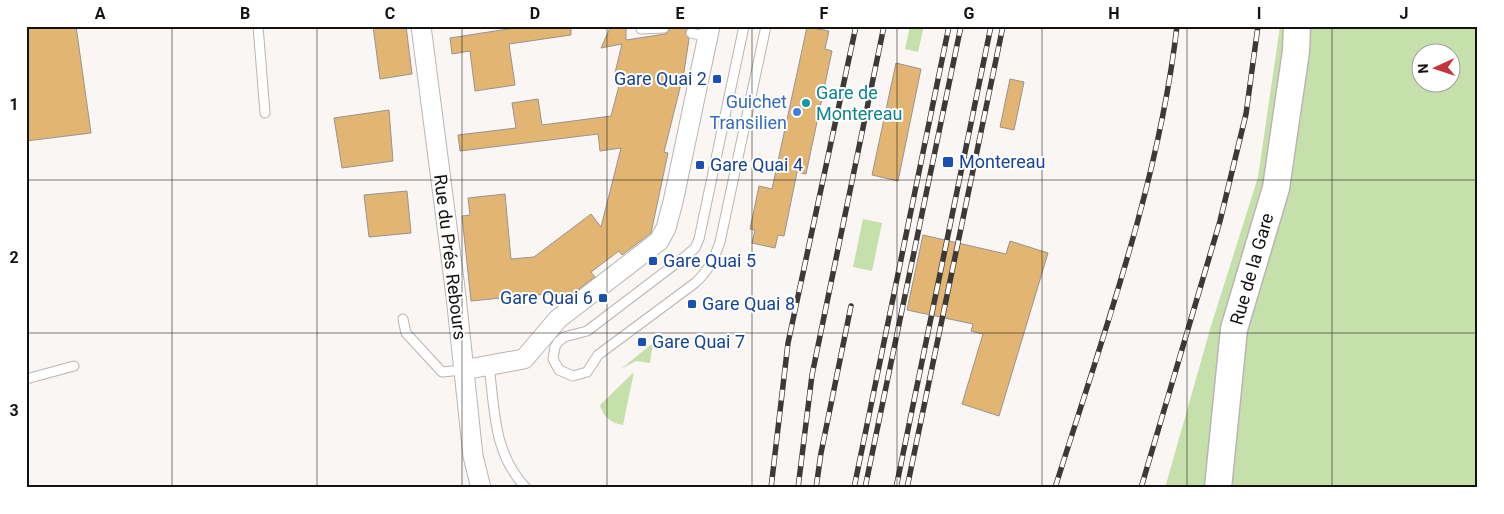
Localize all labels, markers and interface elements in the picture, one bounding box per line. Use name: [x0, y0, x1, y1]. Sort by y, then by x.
text: A: [95, 4, 106, 23]
text: B: [240, 4, 250, 23]
text: C: [385, 4, 395, 23]
text: D: [530, 4, 540, 23]
text: E: [676, 4, 685, 23]
text: F: [820, 4, 829, 23]
text: G: [964, 4, 975, 23]
text: H: [1108, 4, 1120, 23]
text: I: [1257, 4, 1261, 23]
text: J: [1400, 4, 1408, 23]
north arrow: [1412, 42, 1462, 92]
text: N: [1415, 63, 1431, 74]
place label: Gare Quai 2: [614, 68, 707, 89]
marker: Gare Quai 2: [711, 73, 723, 85]
place label: Gare de Montereau: [816, 82, 903, 124]
place label: Guichet Transilien: [710, 91, 787, 133]
text: 1: [9, 95, 19, 114]
marker: Gare de Montereau: [800, 97, 812, 109]
marker: Guichet Transilien: [791, 106, 803, 118]
place label: Montereau: [959, 151, 1046, 172]
place label: Gare Quai 4: [710, 154, 803, 175]
marker: Montereau: [941, 155, 955, 169]
marker: Gare Quai 4: [694, 159, 706, 171]
street label: Rue du Prés Rebours: [430, 173, 471, 341]
street label: Rue de la Gare: [1226, 211, 1278, 327]
text: 2: [9, 248, 19, 267]
place label: Gare Quai 5: [663, 250, 756, 271]
marker: Gare Quai 5: [647, 255, 659, 267]
place label: Gare Quai 6: [500, 287, 593, 308]
marker: Gare Quai 6: [597, 292, 609, 304]
place label: Gare Quai 8: [702, 293, 795, 314]
marker: Gare Quai 8: [686, 298, 698, 310]
place label: Gare Quai 7: [652, 331, 745, 352]
marker: Gare Quai 7: [636, 336, 648, 348]
text: 3: [9, 401, 19, 420]

